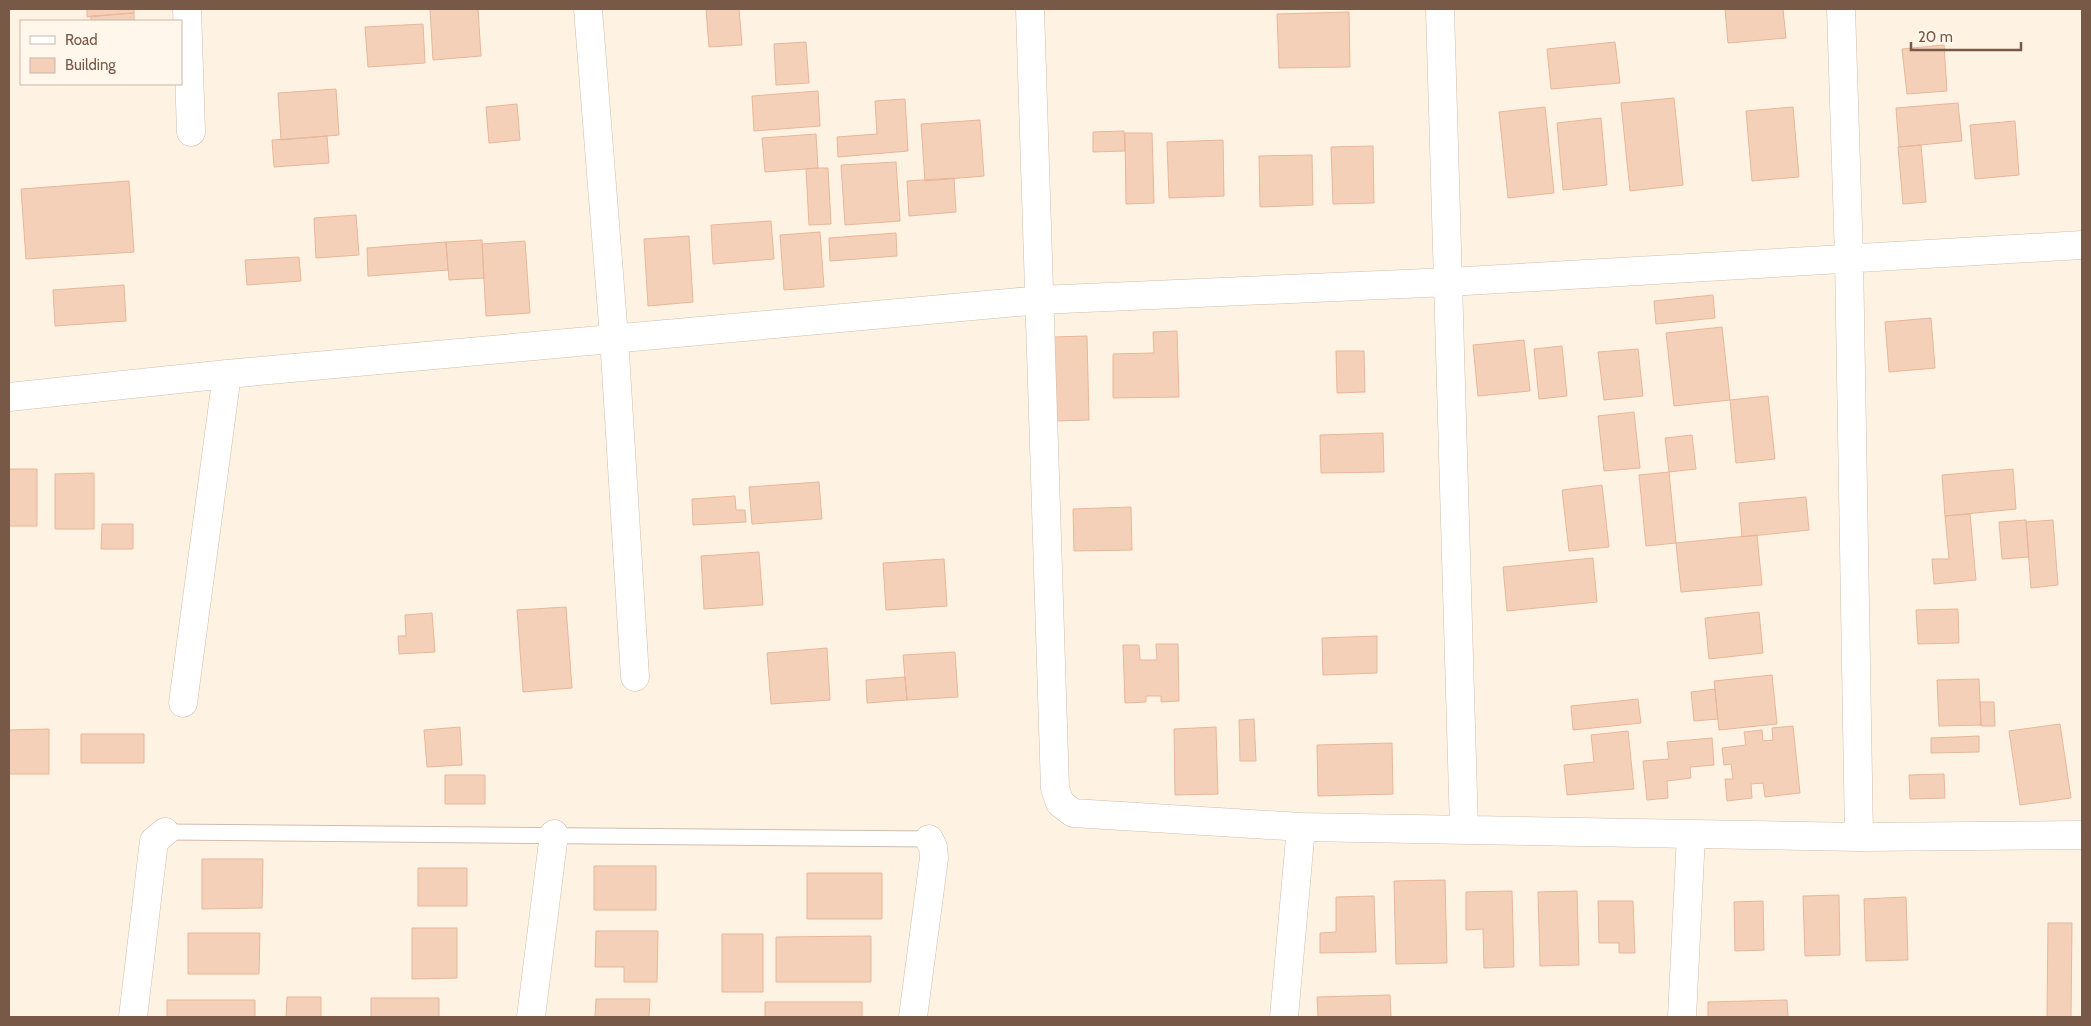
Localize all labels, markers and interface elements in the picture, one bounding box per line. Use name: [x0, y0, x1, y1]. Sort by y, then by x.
legend: [20, 20, 182, 85]
scale bar: [1911, 20, 2021, 52]
text: 20 m: [1918, 28, 1953, 46]
text: Road: [65, 31, 98, 49]
text: Building: [65, 56, 116, 74]

